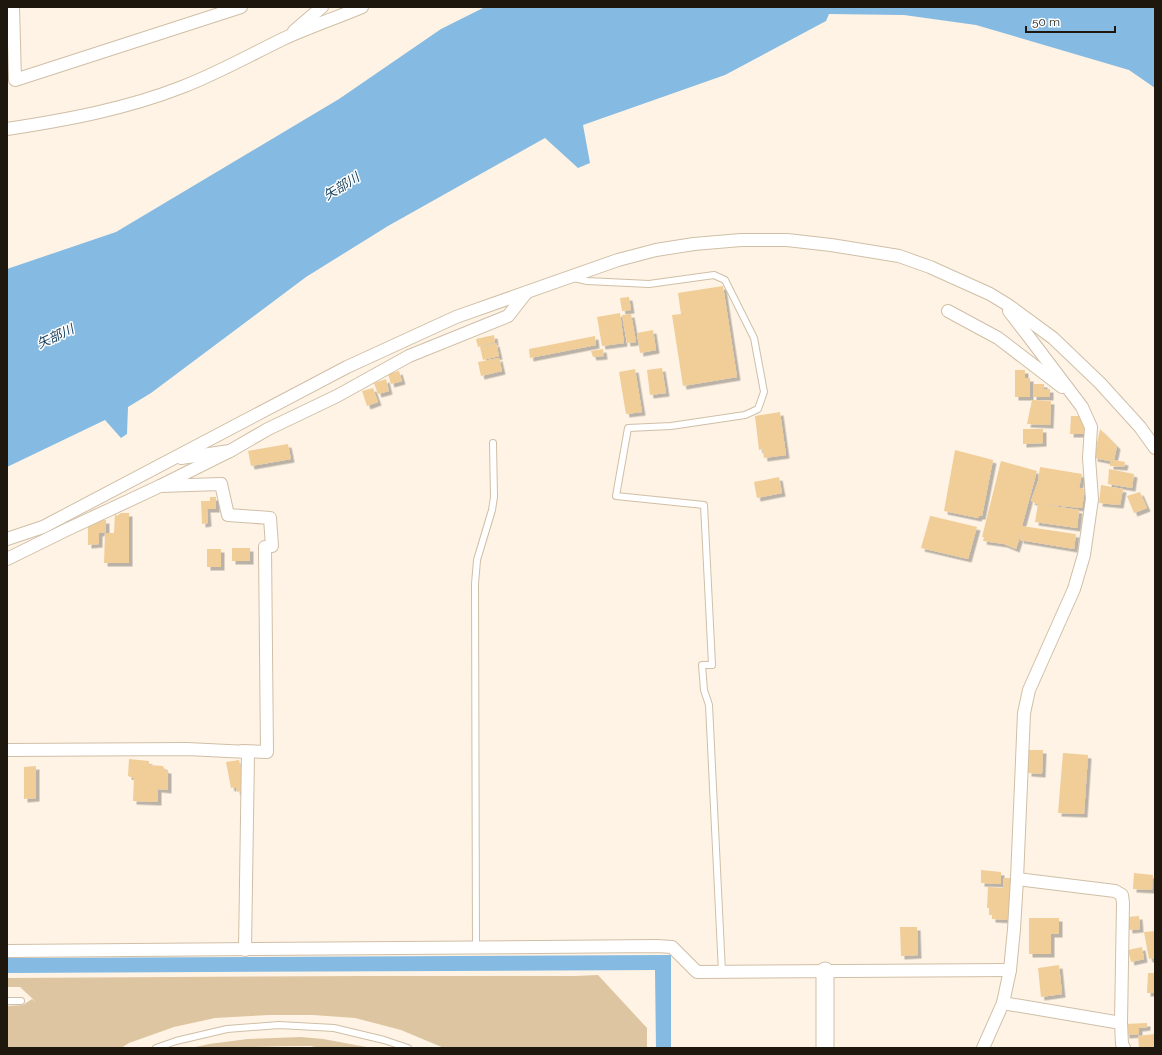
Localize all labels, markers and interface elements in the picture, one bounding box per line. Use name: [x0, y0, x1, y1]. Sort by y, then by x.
scale bar: [1026, 8, 1115, 34]
text: 50 m: [1032, 15, 1060, 29]
water label: 矢部川: [321, 169, 363, 203]
water label: 矢部川: [34, 321, 78, 351]

